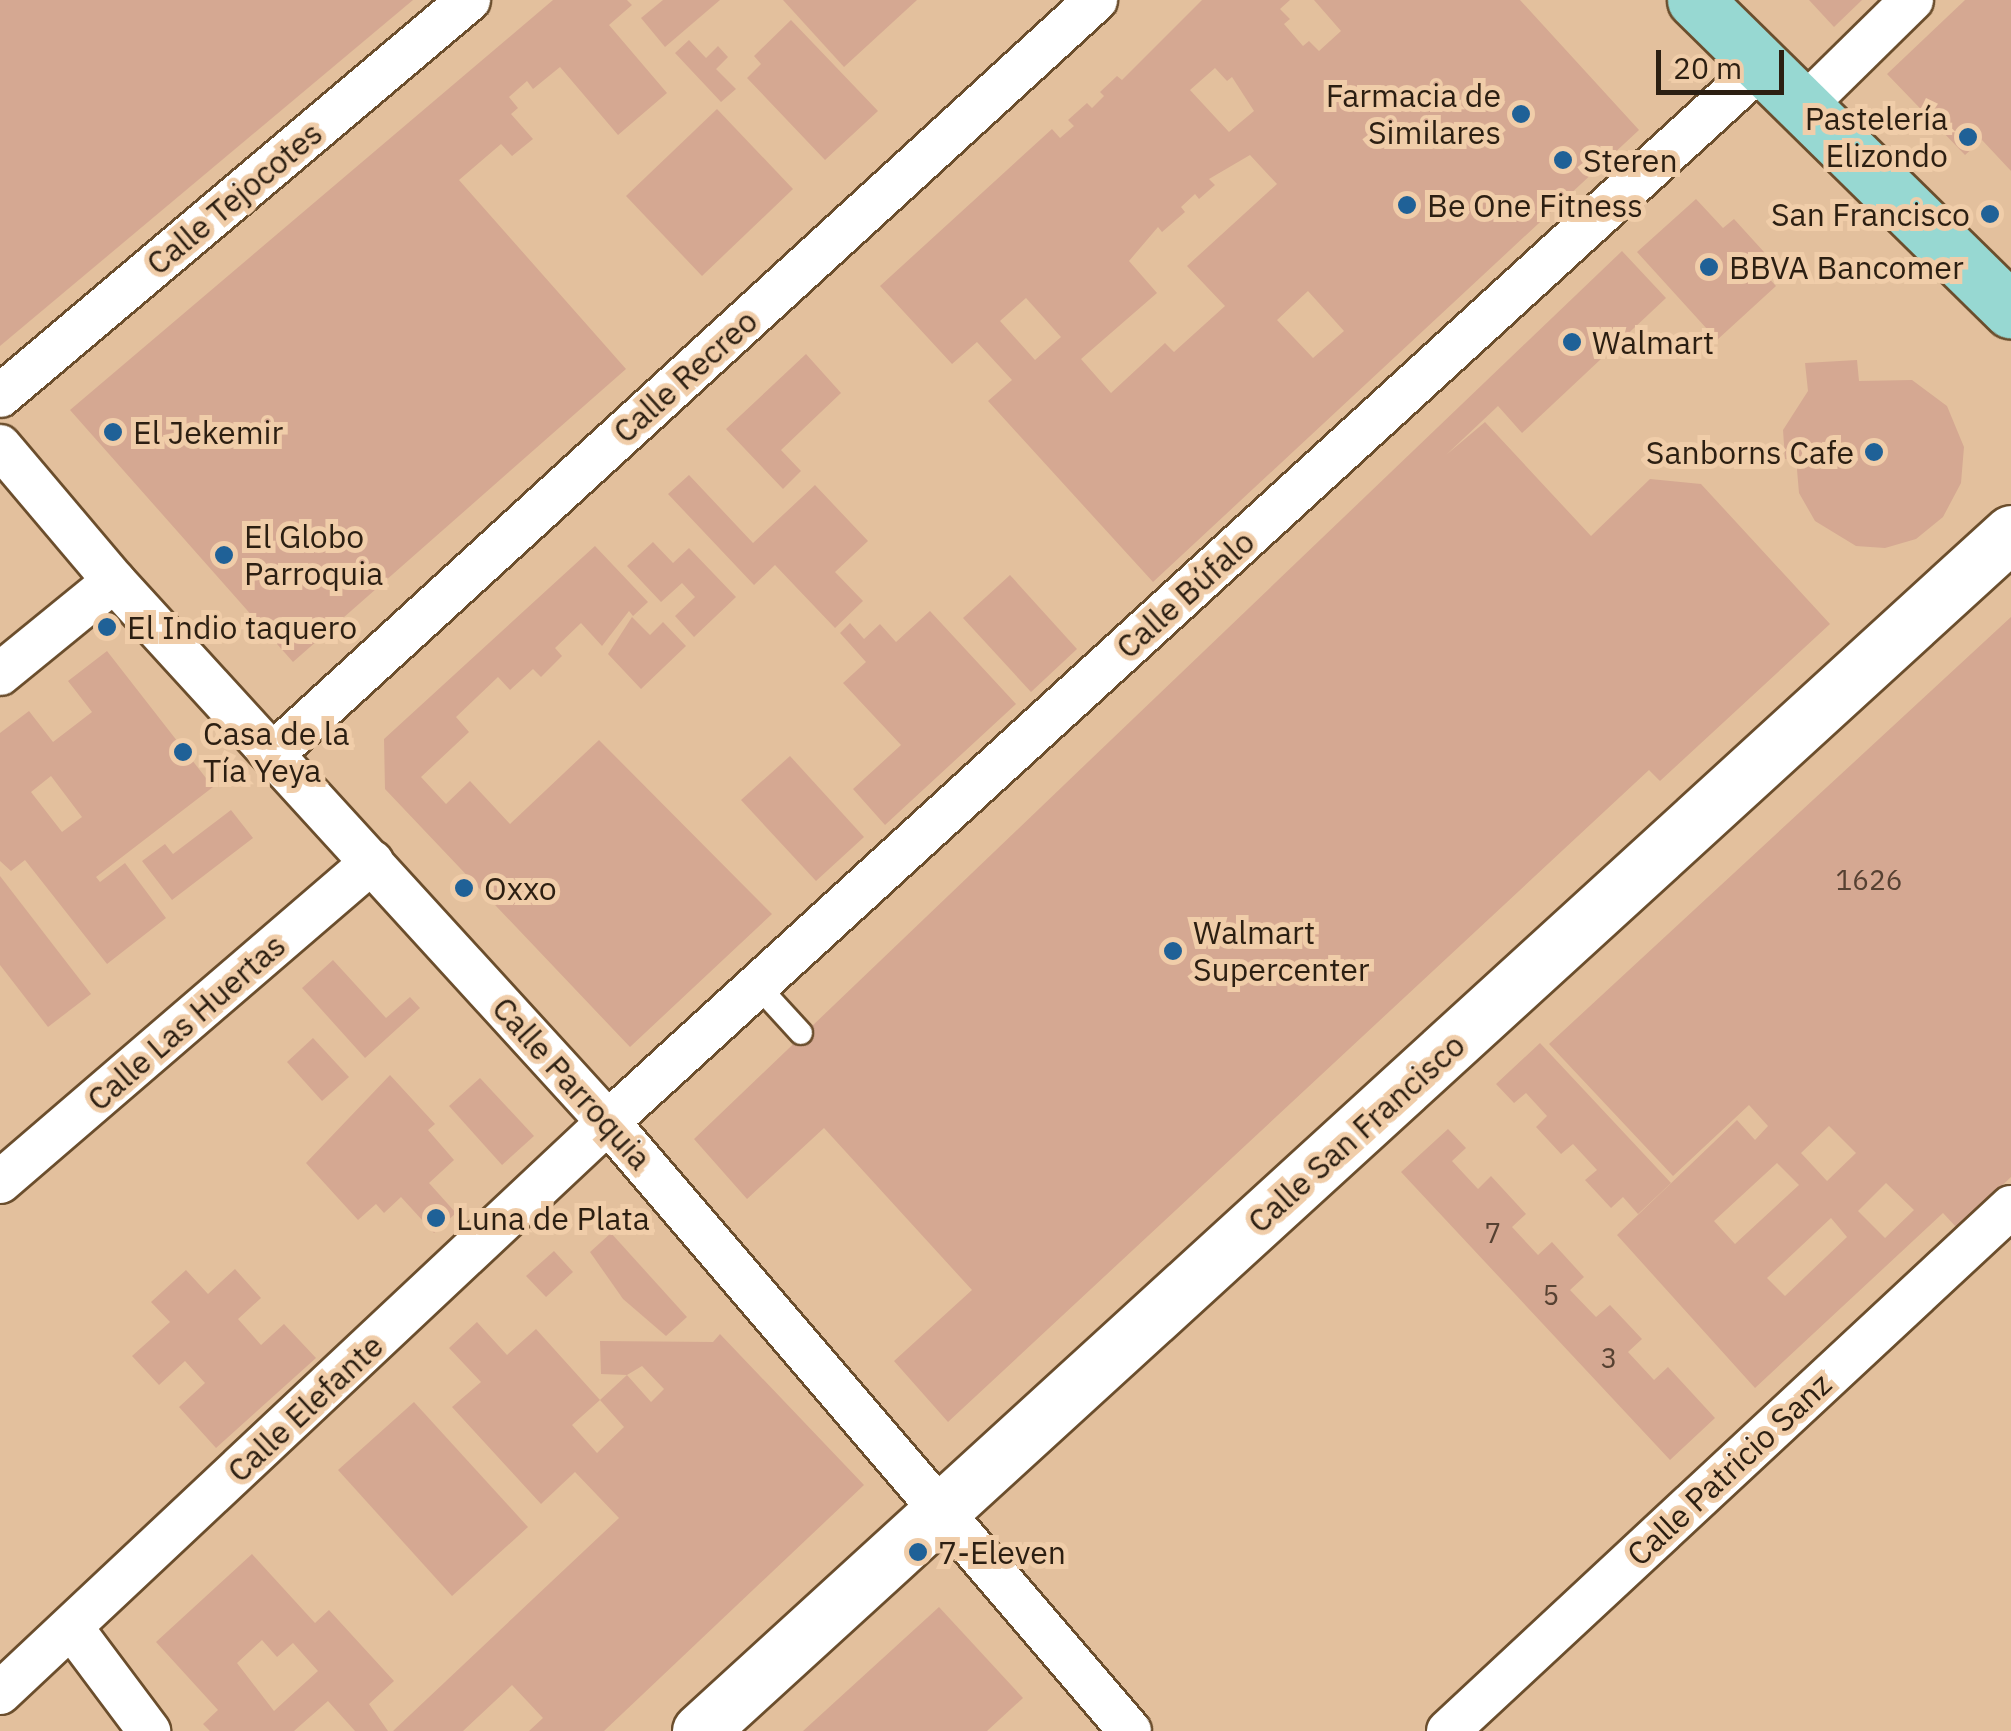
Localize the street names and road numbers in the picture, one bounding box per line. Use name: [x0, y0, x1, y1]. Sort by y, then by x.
street label: Calle Tejocotes: [138, 114, 330, 282]
street label: Calle Recreo: [605, 301, 765, 451]
street label: Calle Búfalo: [1108, 522, 1262, 666]
street label: Calle Las Huertas: [79, 926, 293, 1118]
street label: Calle Parroquia: [485, 989, 659, 1177]
street label: Calle San Francisco: [1240, 1026, 1472, 1240]
street label: Calle Elefante: [219, 1326, 391, 1490]
street label: Calle Patricio Sanz: [1619, 1365, 1839, 1573]

